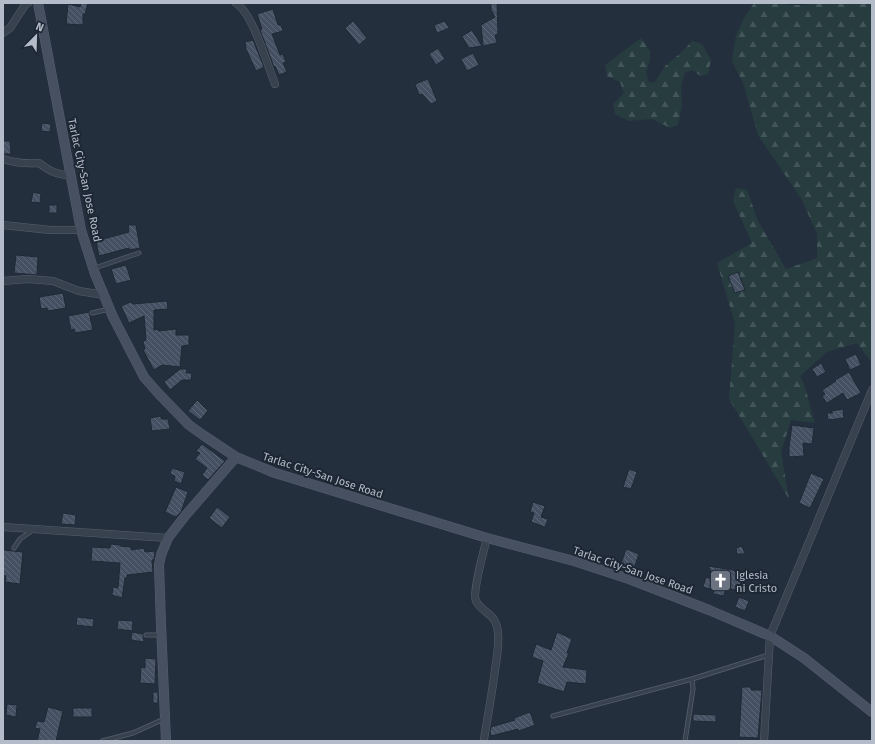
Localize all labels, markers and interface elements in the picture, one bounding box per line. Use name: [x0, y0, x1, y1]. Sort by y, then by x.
north arrow: [16, 16, 56, 56]
text: N: [34, 20, 46, 35]
street label: Tarlac City-San Jose Road: [65, 117, 104, 243]
street label: Tarlac City-San Jose Road: [261, 450, 385, 501]
street label: Tarlac City-San Jose Road: [571, 544, 694, 597]
church icon: Iglesia ni Cristo: [708, 568, 734, 594]
place label: Iglesia ni Cristo: [736, 569, 777, 595]

